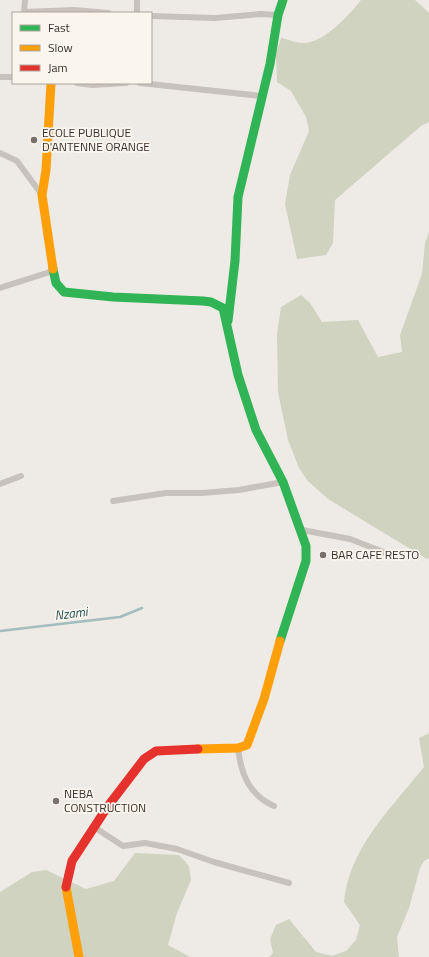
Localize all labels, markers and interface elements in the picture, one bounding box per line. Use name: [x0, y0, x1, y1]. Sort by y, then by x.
legend: [12, 12, 152, 84]
text: Fast: [48, 18, 71, 37]
text: Slow: [48, 38, 73, 57]
text: Jam: [48, 58, 68, 77]
place label: ECOLE PUBLIQUE D'ANTENNE ORANGE: [42, 123, 150, 156]
marker: ECOLE PUBLIQUE D'ANTENNE ORANGE: [29, 135, 39, 145]
place label: BAR CAFE RESTO: [331, 545, 419, 564]
marker: BAR CAFE RESTO: [318, 550, 328, 560]
water label: Nzami: [53, 601, 90, 625]
place label: NEBA CONSTRUCTION: [64, 784, 146, 817]
marker: NEBA CONSTRUCTION: [51, 796, 61, 806]

